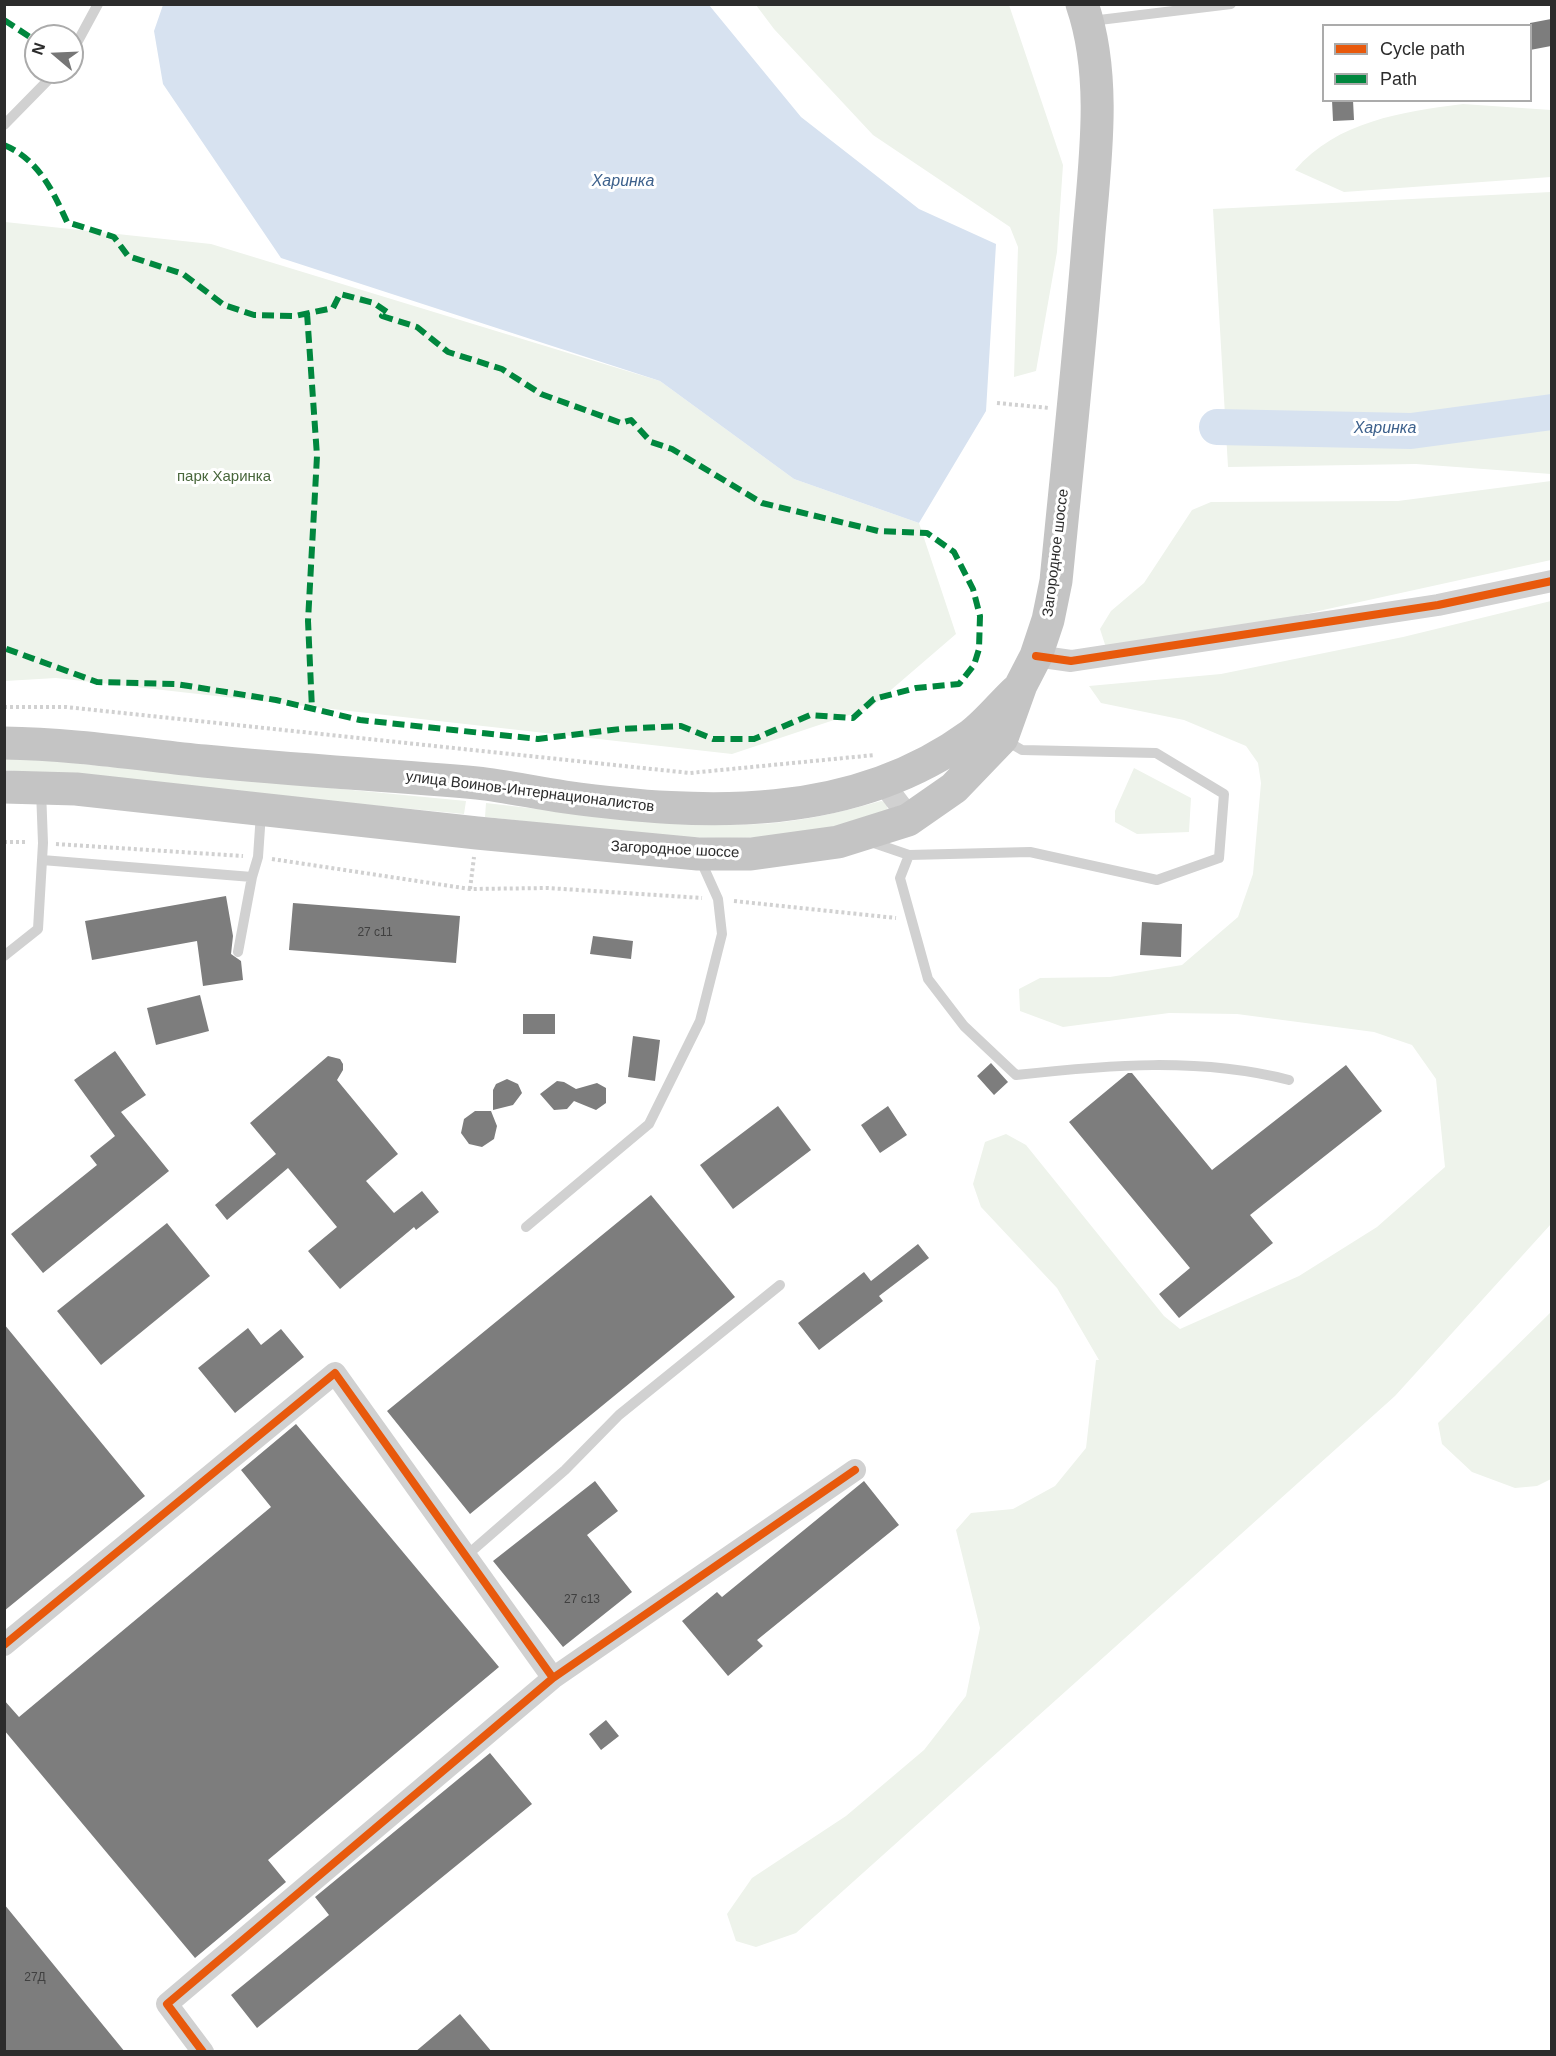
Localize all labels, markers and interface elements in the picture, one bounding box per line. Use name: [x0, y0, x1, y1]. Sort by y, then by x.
north arrow: [24, 24, 84, 84]
legend: [1322, 24, 1532, 102]
text: Cycle path: [1380, 39, 1465, 59]
text: N: [28, 40, 48, 57]
text: Path: [1380, 69, 1417, 89]
water label: Харинка: [592, 172, 654, 192]
water label: Харинка: [1354, 419, 1416, 439]
park label: парк Харинка: [177, 468, 271, 486]
street label: Загородное шоссе: [1039, 488, 1073, 618]
street label: улица Воинов-Интернационалистов: [405, 768, 655, 816]
street label: Загородное шоссе: [610, 838, 740, 862]
house number: 27 с11: [357, 926, 393, 940]
house number: 27 с13: [564, 1593, 600, 1607]
house number: 27Д: [24, 1971, 46, 1985]

